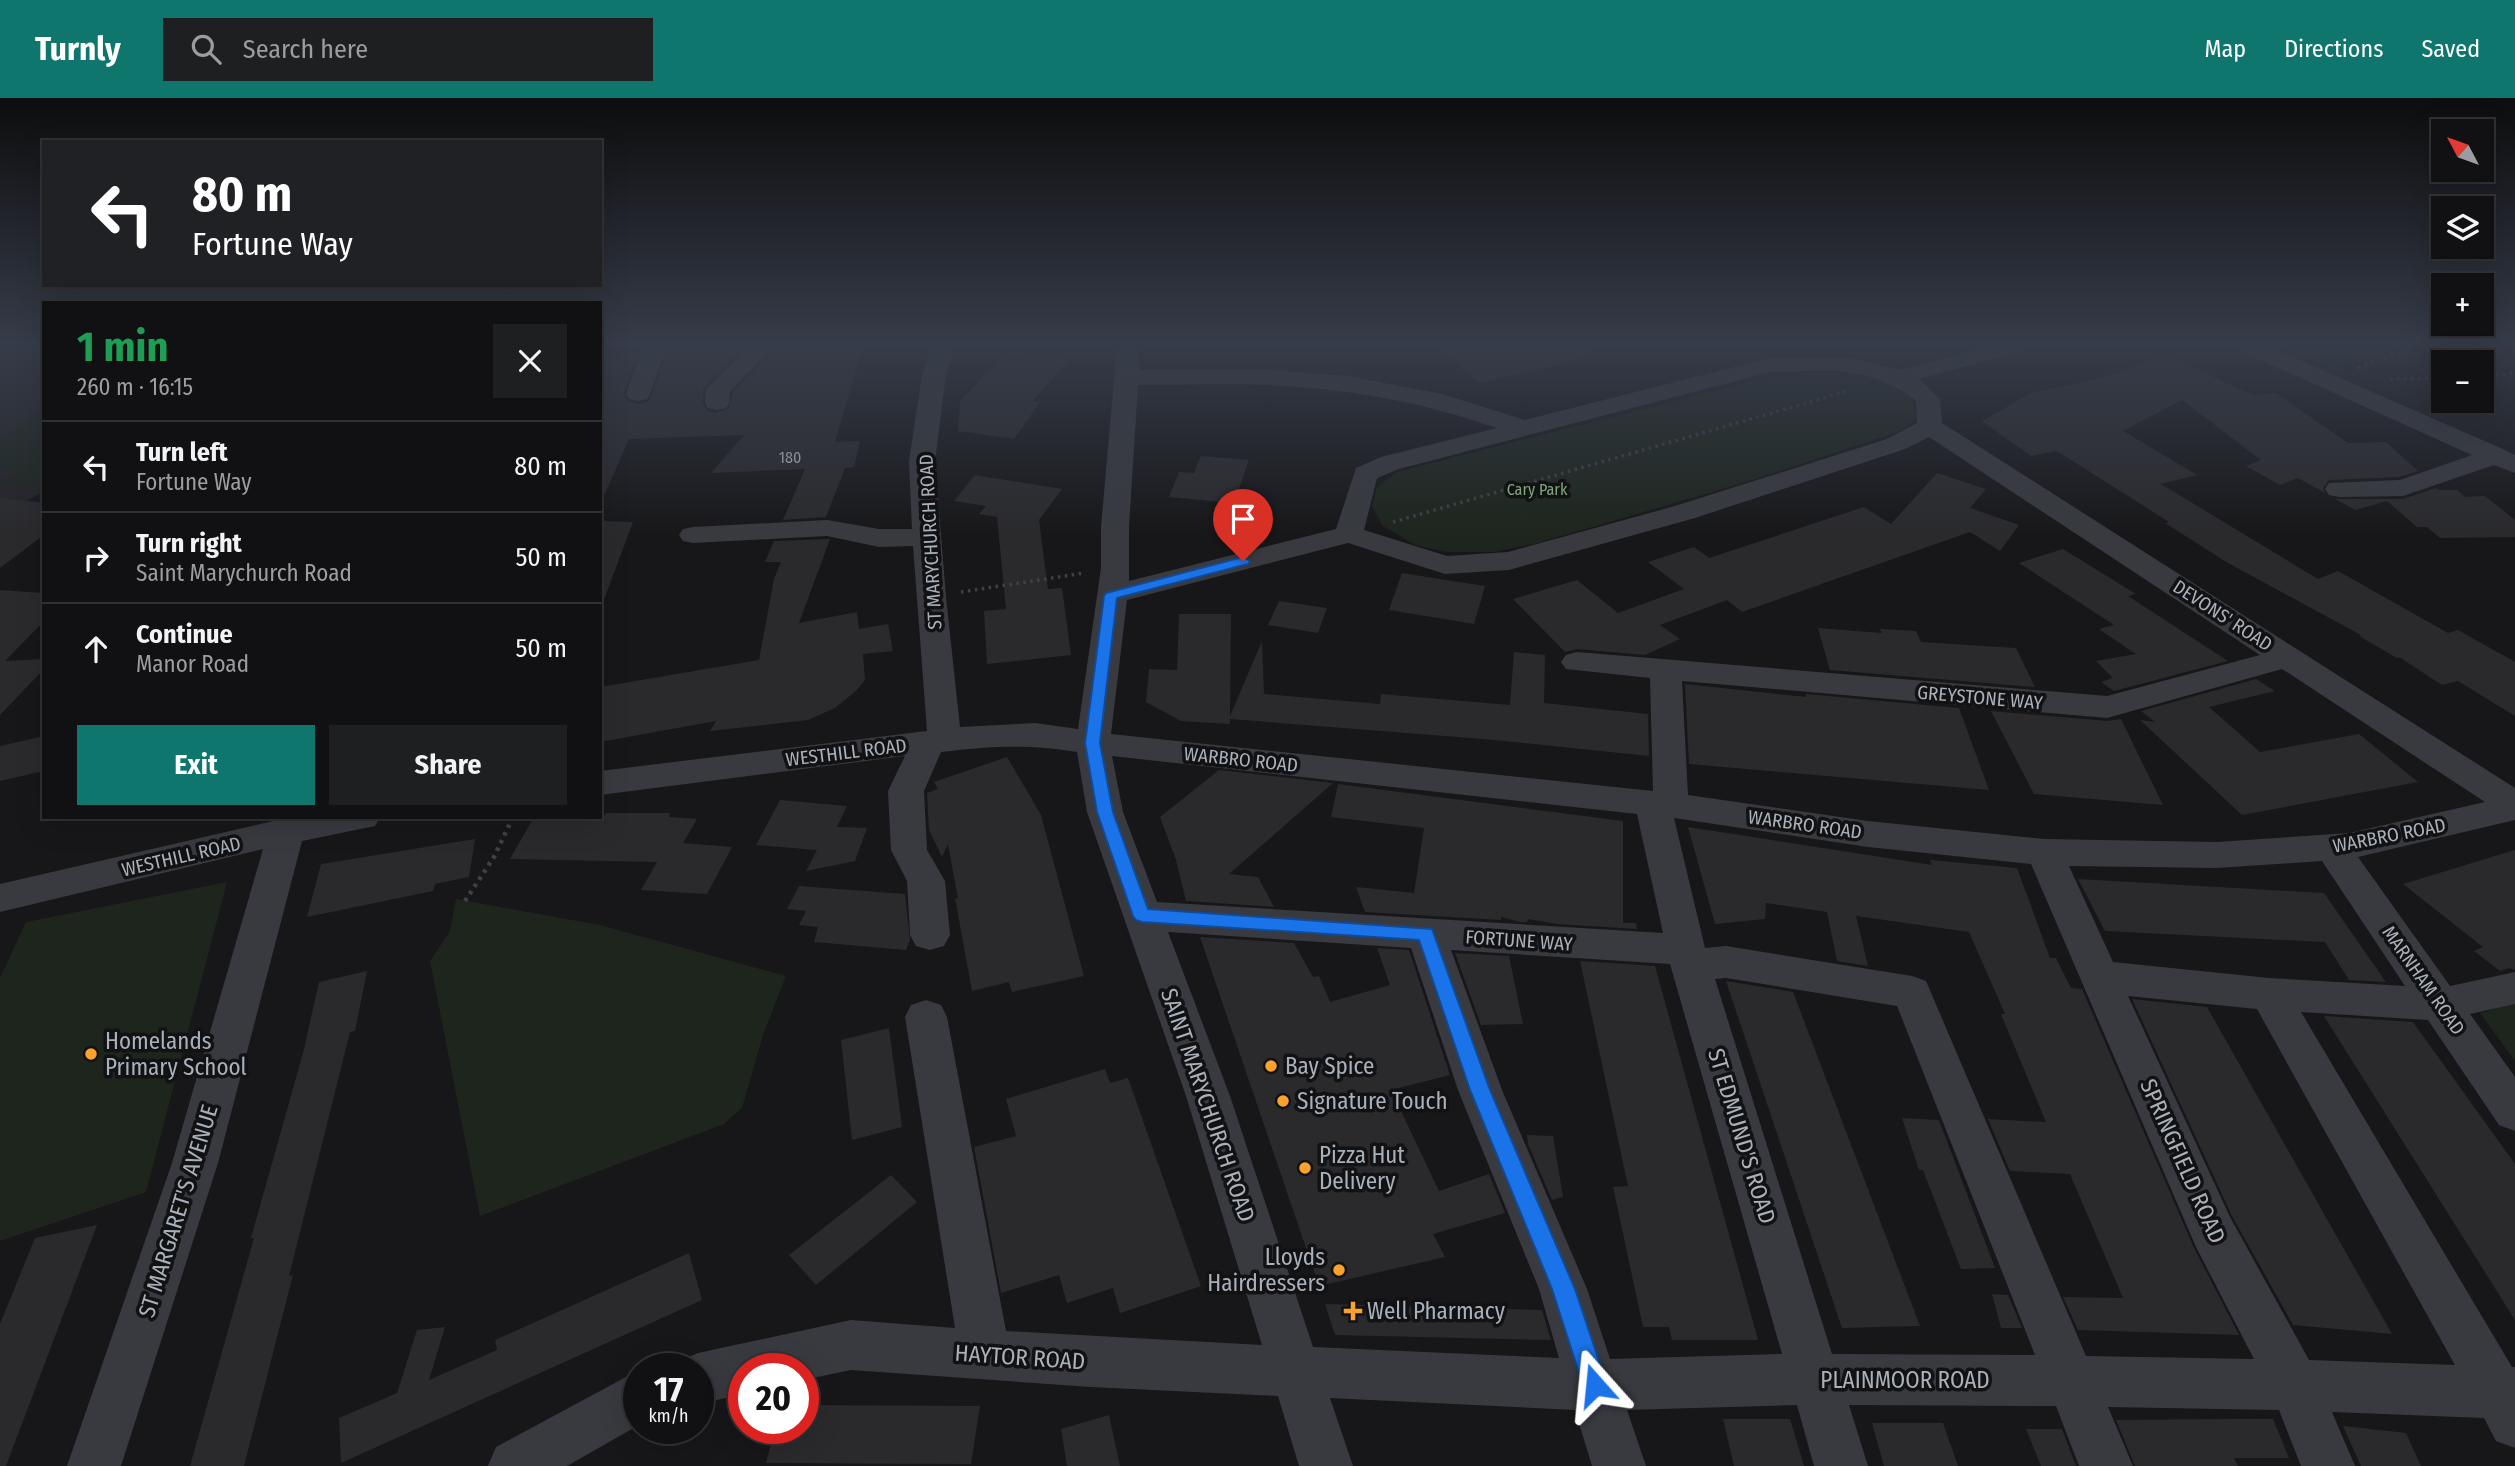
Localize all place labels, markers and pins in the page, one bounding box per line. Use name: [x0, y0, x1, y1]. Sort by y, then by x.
pin: [1213, 489, 1273, 561]
place label: Homelands Primary School: [105, 1027, 247, 1081]
marker: Homelands Primary School: [83, 1046, 99, 1062]
place label: Bay Spice: [1285, 1052, 1374, 1080]
marker: Bay Spice: [1263, 1058, 1279, 1074]
place label: Signature Touch: [1297, 1087, 1448, 1115]
marker: Signature Touch: [1275, 1093, 1291, 1109]
place label: Pizza Hut Delivery: [1319, 1141, 1405, 1195]
marker: Pizza Hut Delivery: [1297, 1160, 1313, 1176]
place label: Lloyds Hairdressers: [1207, 1243, 1325, 1297]
marker: Lloyds Hairdressers: [1331, 1262, 1347, 1278]
place label: Well Pharmacy: [1367, 1297, 1506, 1325]
marker: Well Pharmacy: [1345, 1303, 1361, 1319]

